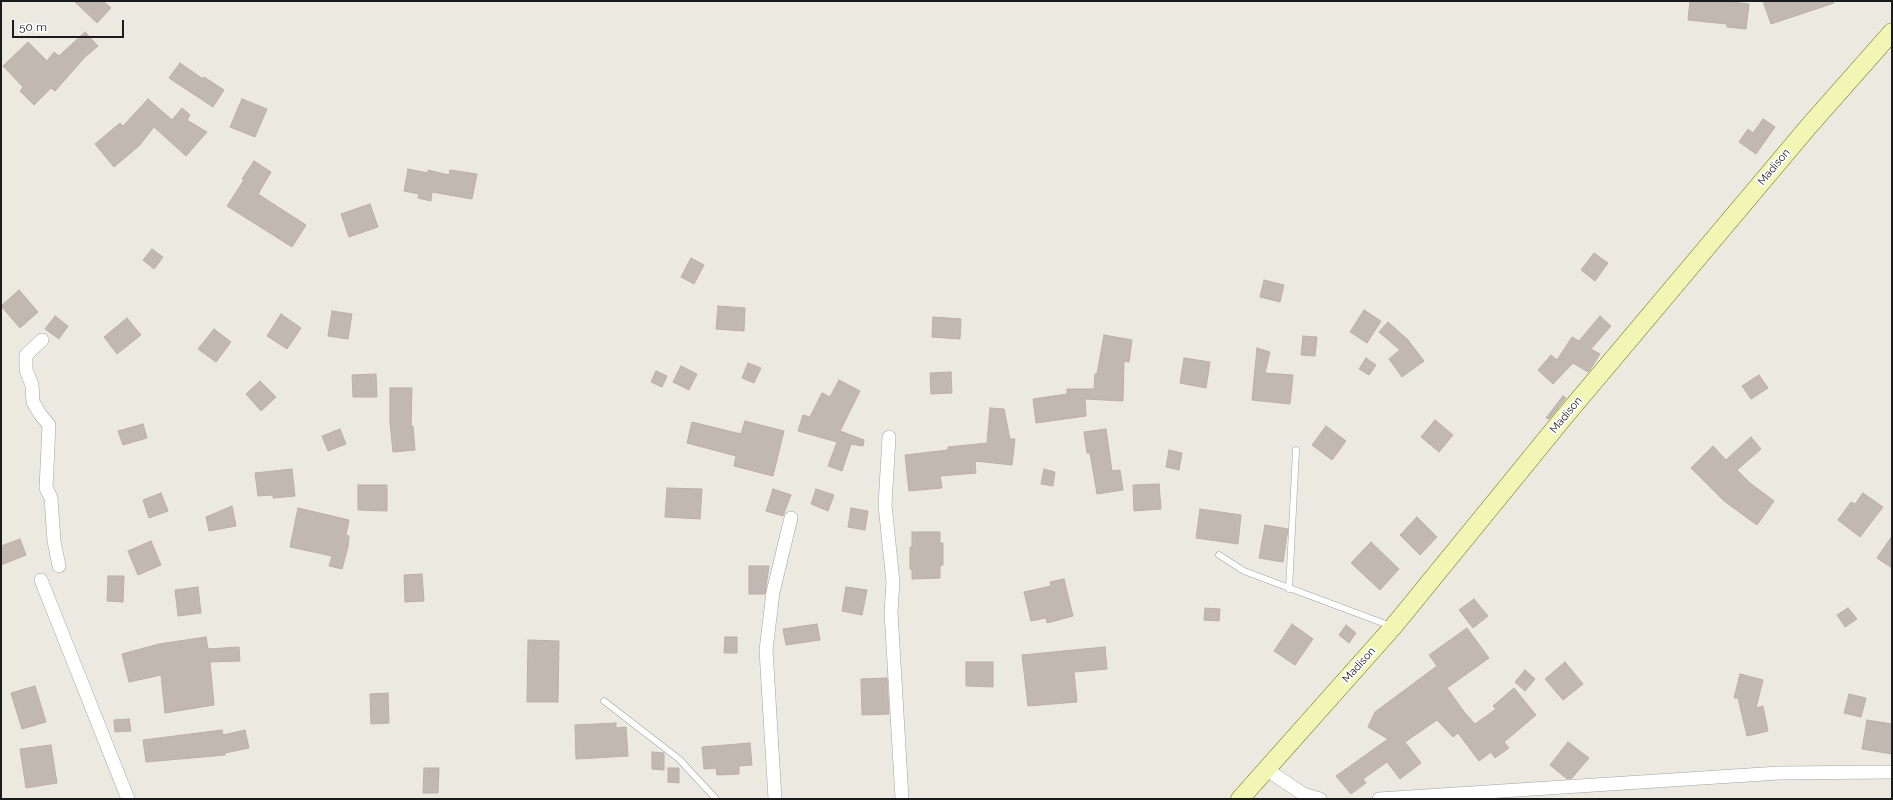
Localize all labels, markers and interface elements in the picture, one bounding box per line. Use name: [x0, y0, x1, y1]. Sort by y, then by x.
scale bar: [14, 12, 126, 38]
text: 50 m: [19, 20, 47, 34]
street label: Madison: [1755, 146, 1793, 188]
street label: Madison: [1547, 394, 1585, 436]
street label: Madison: [1340, 645, 1378, 685]

